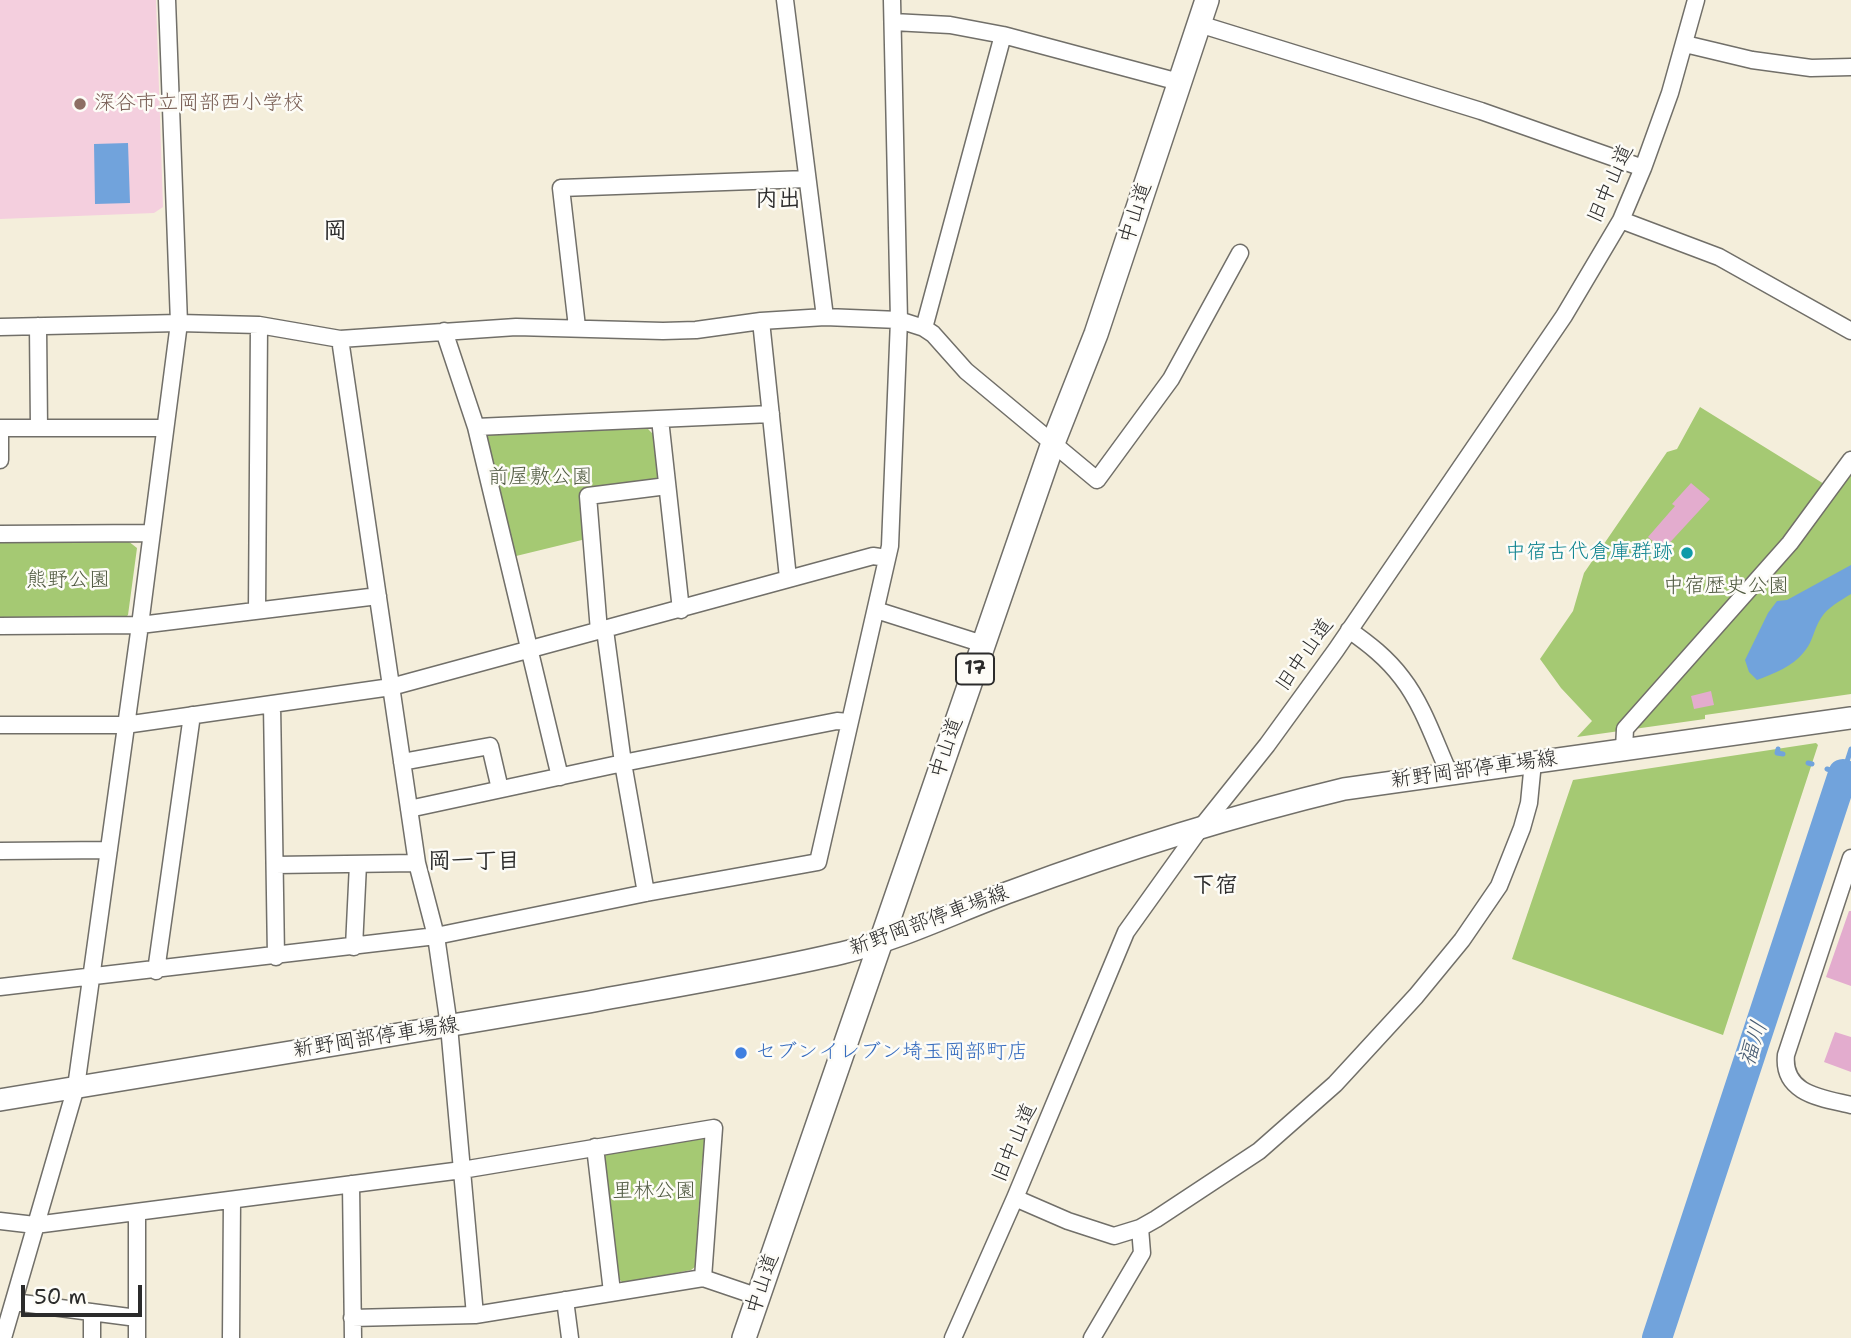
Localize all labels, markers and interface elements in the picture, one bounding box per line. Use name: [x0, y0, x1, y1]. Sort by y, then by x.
place label: 深谷市立岡部西小学校: [94, 91, 304, 117]
marker: 深谷市立岡部西小学校: [72, 96, 88, 112]
street label: 旧中山道: [1582, 141, 1640, 227]
street label: 中山道: [1114, 179, 1158, 247]
district label: 内出: [755, 186, 801, 214]
district label: 岡: [323, 218, 347, 246]
park label: 前屋敷公園: [488, 465, 592, 491]
place label: 中宿古代倉庫群跡: [1505, 540, 1673, 566]
marker: 中宿古代倉庫群跡: [1679, 545, 1695, 561]
park label: 熊野公園: [26, 568, 110, 594]
park label: 中宿歴史公園: [1663, 574, 1789, 600]
street label: 旧中山道: [1271, 613, 1339, 697]
road number: 17: [956, 654, 994, 684]
street label: 中山道: [925, 714, 969, 782]
street label: 新野岡部停車場線: [1389, 746, 1559, 794]
district label: 岡一丁目: [428, 848, 520, 876]
district label: 下宿: [1192, 872, 1238, 900]
street label: 新野岡部停車場線: [846, 880, 1012, 962]
street label: 新野岡部停車場線: [291, 1012, 461, 1064]
water label: 福川: [1734, 1018, 1774, 1070]
place label: セブンイレブン埼玉岡部町店: [755, 1040, 1028, 1066]
marker: セブンイレブン埼玉岡部町店: [733, 1045, 749, 1061]
street label: 旧中山道: [987, 1099, 1043, 1187]
park label: 里林公園: [612, 1179, 696, 1205]
street label: 中山道: [741, 1250, 785, 1318]
scale bar: [24, 1272, 145, 1316]
text: 50 m: [34, 1283, 87, 1311]

